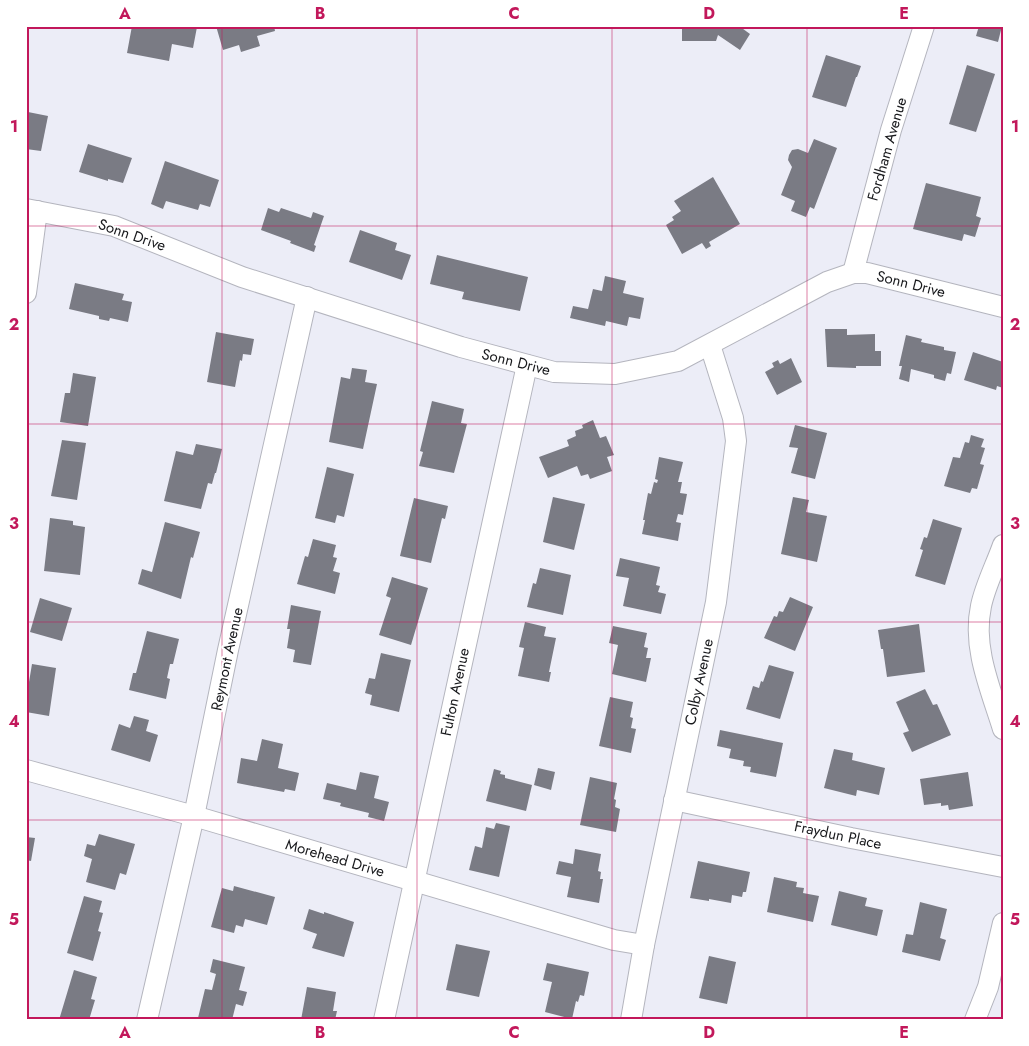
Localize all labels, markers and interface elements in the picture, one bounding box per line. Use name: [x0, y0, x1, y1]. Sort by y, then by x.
text: A: [118, 2, 131, 25]
text: B: [315, 2, 325, 25]
text: C: [508, 2, 520, 25]
text: D: [703, 2, 715, 25]
text: E: [899, 2, 909, 25]
street label: Fordham Avenue: [862, 94, 912, 203]
text: 1: [10, 115, 18, 138]
text: 1: [1011, 115, 1019, 138]
street label: Sonn Drive: [95, 213, 169, 257]
street label: Sonn Drive: [874, 265, 948, 303]
text: 2: [9, 313, 19, 336]
text: 2: [1010, 313, 1020, 336]
street label: Sonn Drive: [479, 343, 553, 381]
text: 3: [9, 512, 19, 535]
text: 3: [1010, 512, 1020, 535]
street label: Reymont Avenue: [205, 605, 249, 713]
street label: Colby Avenue: [679, 636, 719, 727]
street label: Fulton Avenue: [435, 646, 475, 738]
text: 4: [8, 710, 20, 733]
text: 4: [1009, 710, 1021, 733]
street label: Fraydun Place: [792, 815, 884, 855]
street label: Morehead Drive: [283, 833, 387, 883]
text: 5: [9, 908, 19, 931]
text: 5: [1010, 908, 1020, 931]
text: A: [118, 1021, 131, 1044]
text: B: [315, 1021, 325, 1044]
text: C: [508, 1021, 520, 1044]
text: D: [703, 1021, 715, 1044]
text: E: [899, 1021, 909, 1044]

